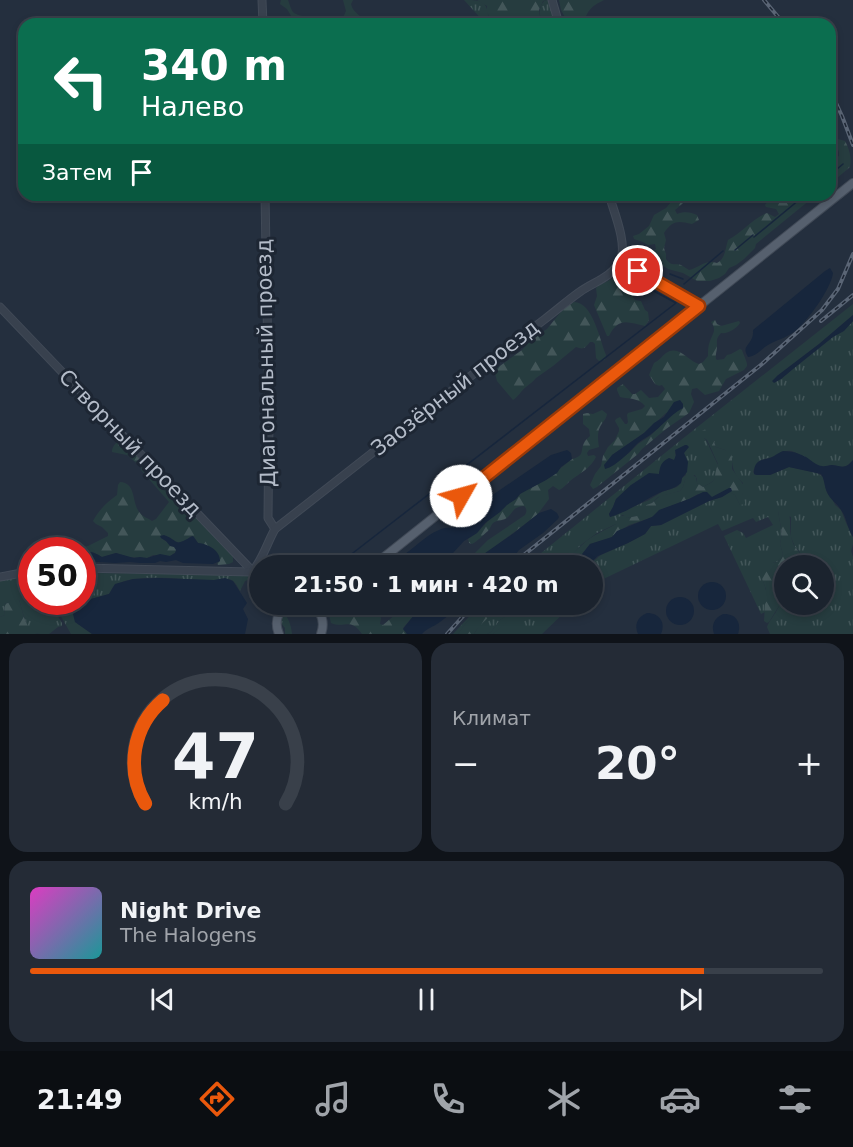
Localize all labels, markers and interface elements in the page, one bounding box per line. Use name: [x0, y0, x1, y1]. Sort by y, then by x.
text: 340 m: [141, 41, 287, 90]
icon: left: [42, 42, 120, 120]
text: Налево: [141, 91, 244, 122]
icon: arrive: [125, 156, 158, 189]
text: Затем: [42, 160, 113, 185]
street label: Диагональный проезд: [252, 239, 280, 487]
pin: [612, 245, 663, 296]
icon: arrive: [621, 254, 654, 287]
street label: Заозёрный проезд: [367, 315, 543, 461]
street label: Створный проезд: [54, 365, 206, 521]
position arrow: [429, 464, 493, 528]
speed limit sign: 50: [18, 537, 96, 615]
map controls: [774, 555, 834, 615]
button: search: [774, 555, 834, 615]
text: 21:50 · 1 мин · 420 m: [293, 572, 559, 597]
text: Климат: [452, 706, 531, 730]
text: 47: [172, 720, 259, 793]
text: 20°: [595, 737, 680, 790]
text: −: [452, 744, 480, 783]
text: +: [795, 744, 823, 783]
text: km/h: [188, 790, 243, 815]
text: Night Drive: [120, 898, 261, 923]
text: The Halogens: [120, 923, 257, 947]
icon: previous: [146, 983, 179, 1016]
icon: pause: [410, 983, 443, 1016]
icon: next: [674, 983, 707, 1016]
icon: directions: [196, 1078, 238, 1120]
icon: music: [312, 1078, 354, 1120]
icon: phone: [427, 1078, 469, 1120]
icon: climate: [543, 1078, 585, 1120]
icon: car: [659, 1078, 701, 1120]
icon: filters: [774, 1078, 816, 1120]
text: 21:49: [37, 1084, 123, 1115]

